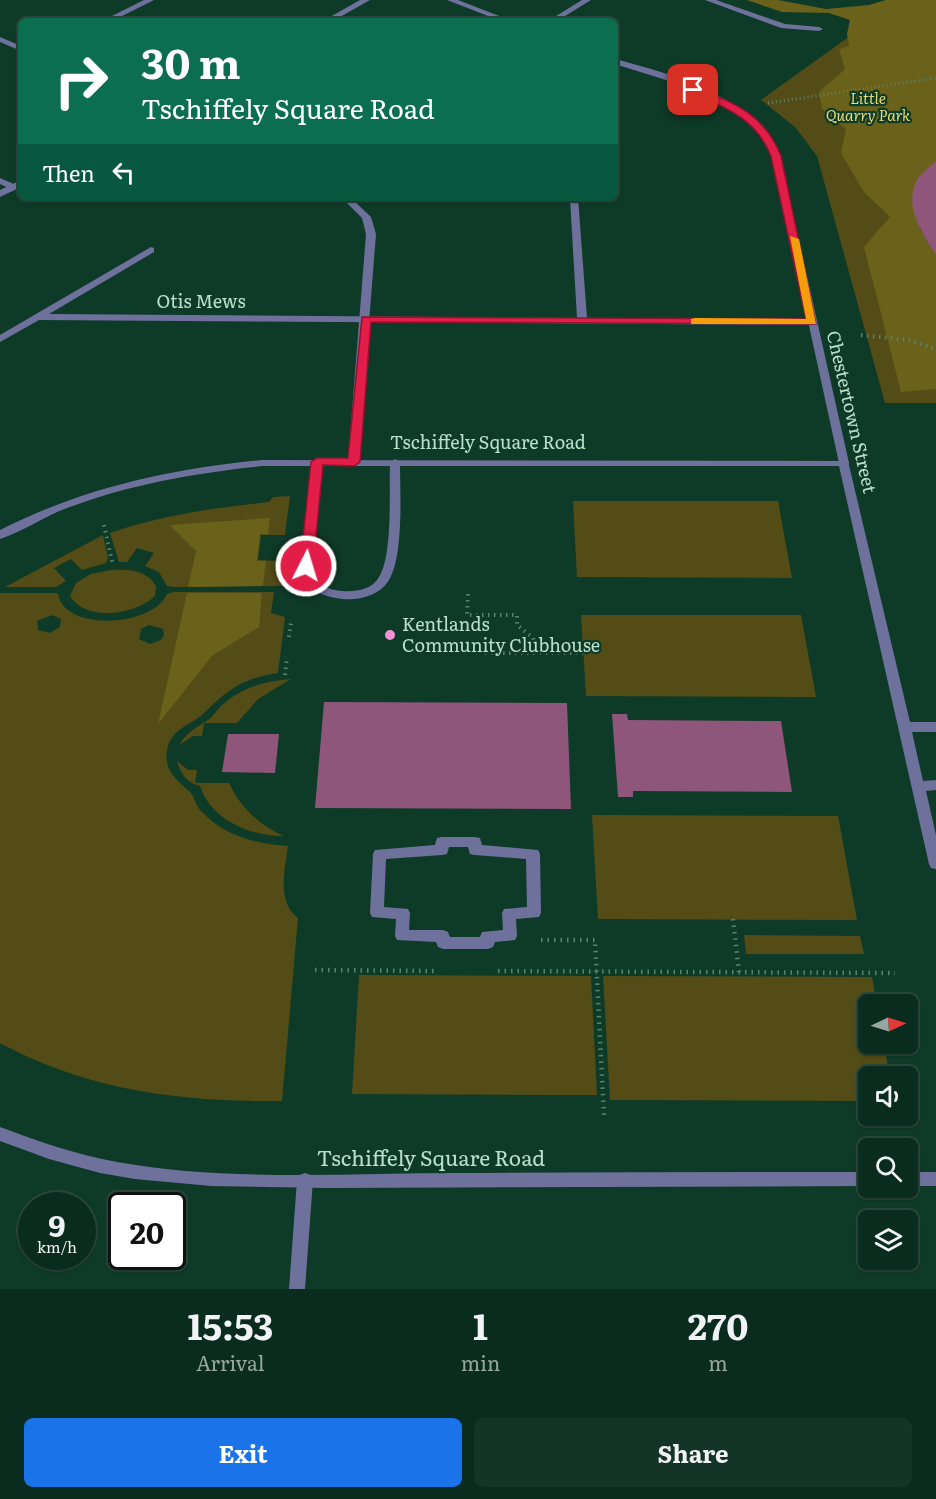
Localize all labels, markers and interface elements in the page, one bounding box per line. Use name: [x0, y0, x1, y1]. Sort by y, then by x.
text: 30 m: [141, 30, 241, 92]
icon: right: [42, 42, 120, 120]
pin: [667, 64, 718, 115]
icon: arrive: [676, 73, 709, 106]
park label: Little Quarry Park: [826, 86, 911, 126]
text: Tschiffely Square Road: [141, 87, 435, 127]
text: Then: [42, 156, 95, 189]
icon: left: [107, 156, 140, 189]
street label: Otis Mews: [156, 287, 246, 314]
street label: Chestertown Street: [821, 328, 884, 496]
street label: Tschiffely Square Road: [390, 428, 586, 455]
position arrow: [274, 534, 338, 598]
place label: Kentlands Community Clubhouse: [402, 610, 600, 658]
marker: Kentlands Community Clubhouse: [383, 628, 397, 642]
north arrow: [858, 994, 918, 1054]
map controls: [858, 994, 918, 1270]
button: sound: [858, 1066, 918, 1126]
button: search: [858, 1138, 918, 1198]
street label: Tschiffely Square Road: [317, 1141, 545, 1172]
speed limit sign: 20: [108, 1192, 186, 1270]
text: 9: [48, 1202, 66, 1246]
button: layers: [858, 1210, 918, 1270]
text: km/h: [37, 1235, 77, 1258]
text: 15:53: [188, 1298, 273, 1351]
text: 1: [473, 1298, 488, 1351]
text: 270: [688, 1298, 748, 1351]
text: Arrival: [196, 1347, 265, 1377]
text: min: [461, 1347, 500, 1377]
text: m: [708, 1347, 728, 1377]
button: Exit: [24, 1418, 462, 1487]
button: Share: [474, 1418, 912, 1487]

